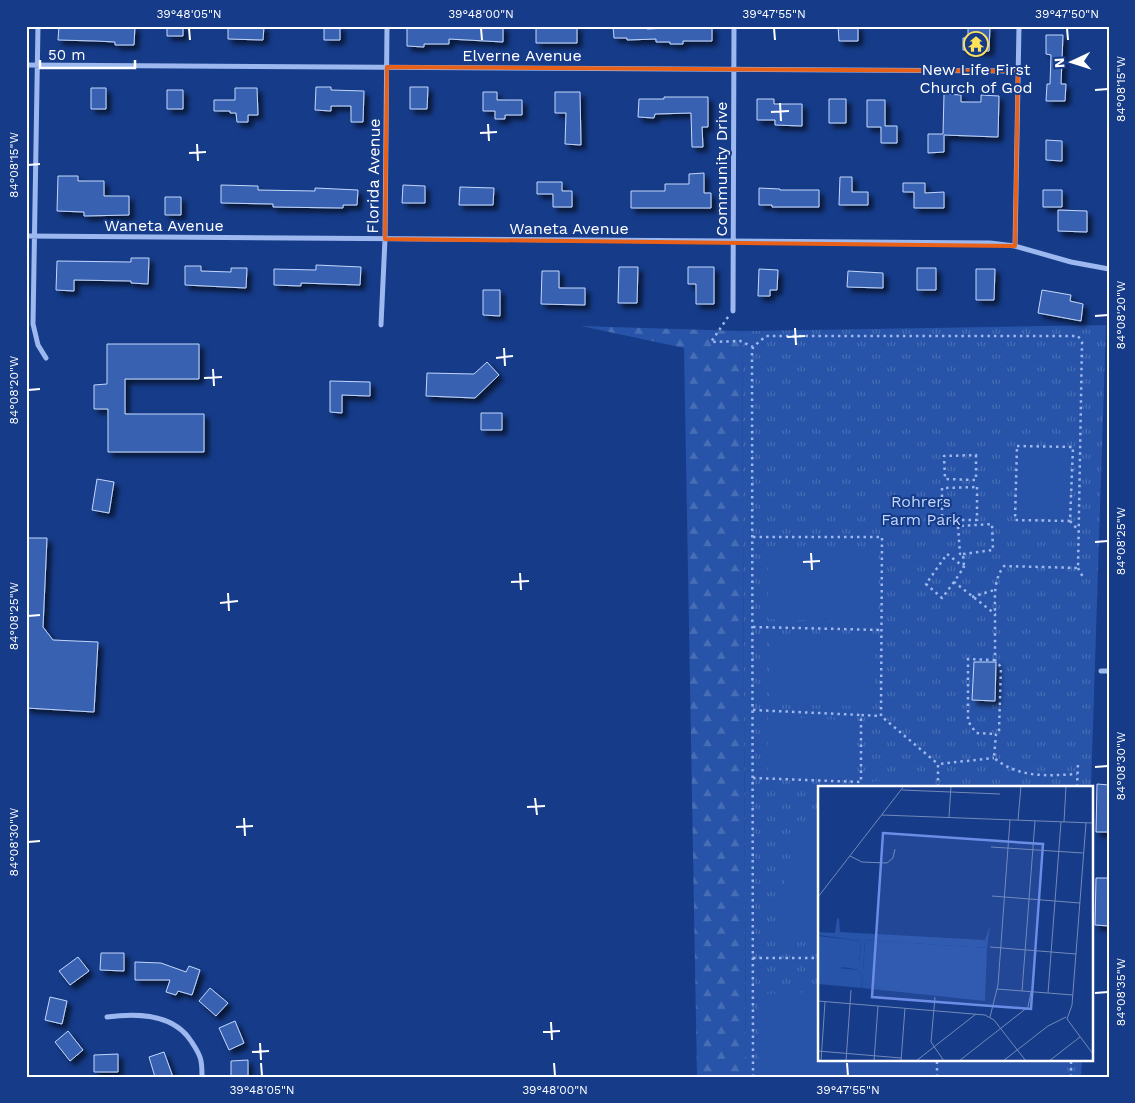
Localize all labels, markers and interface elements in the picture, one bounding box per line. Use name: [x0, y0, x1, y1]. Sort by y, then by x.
text: 39°48'05"N: [156, 7, 222, 21]
text: 39°48'00"N: [448, 7, 514, 21]
text: 39°47'55"N: [742, 7, 806, 21]
text: 39°47'50"N: [1035, 7, 1099, 21]
temple icon: New Life First Church of God: [963, 31, 989, 57]
scale bar: [40, 38, 135, 70]
north arrow: [1048, 38, 1098, 88]
text: 50 m: [48, 46, 85, 64]
street label: Elverne Avenue: [462, 46, 582, 65]
text: 84°08'15"W: [1114, 56, 1128, 122]
text: N: [1051, 57, 1067, 69]
place label: New Life First Church of God: [919, 60, 1033, 97]
street label: Community Drive: [712, 102, 731, 236]
street label: Florida Avenue: [363, 118, 384, 234]
text: 84°08'15"W: [7, 132, 21, 198]
street label: Waneta Avenue: [104, 216, 224, 235]
street label: Waneta Avenue: [509, 219, 629, 238]
text: 84°08'20"W: [1114, 280, 1128, 349]
text: 84°08'20"W: [7, 355, 21, 424]
park label: Rohrers Farm Park: [881, 492, 961, 529]
text: 84°08'25"W: [1114, 506, 1128, 575]
text: 84°08'25"W: [7, 581, 21, 650]
text: 84°08'30"W: [1114, 731, 1128, 800]
inset map: [818, 786, 1092, 1060]
text: 84°08'30"W: [7, 807, 21, 876]
text: 84°08'35"W: [1114, 957, 1128, 1026]
text: 39°48'05"N: [229, 1083, 295, 1097]
text: 39°48'00"N: [522, 1083, 588, 1097]
text: 39°47'55"N: [816, 1083, 880, 1097]

